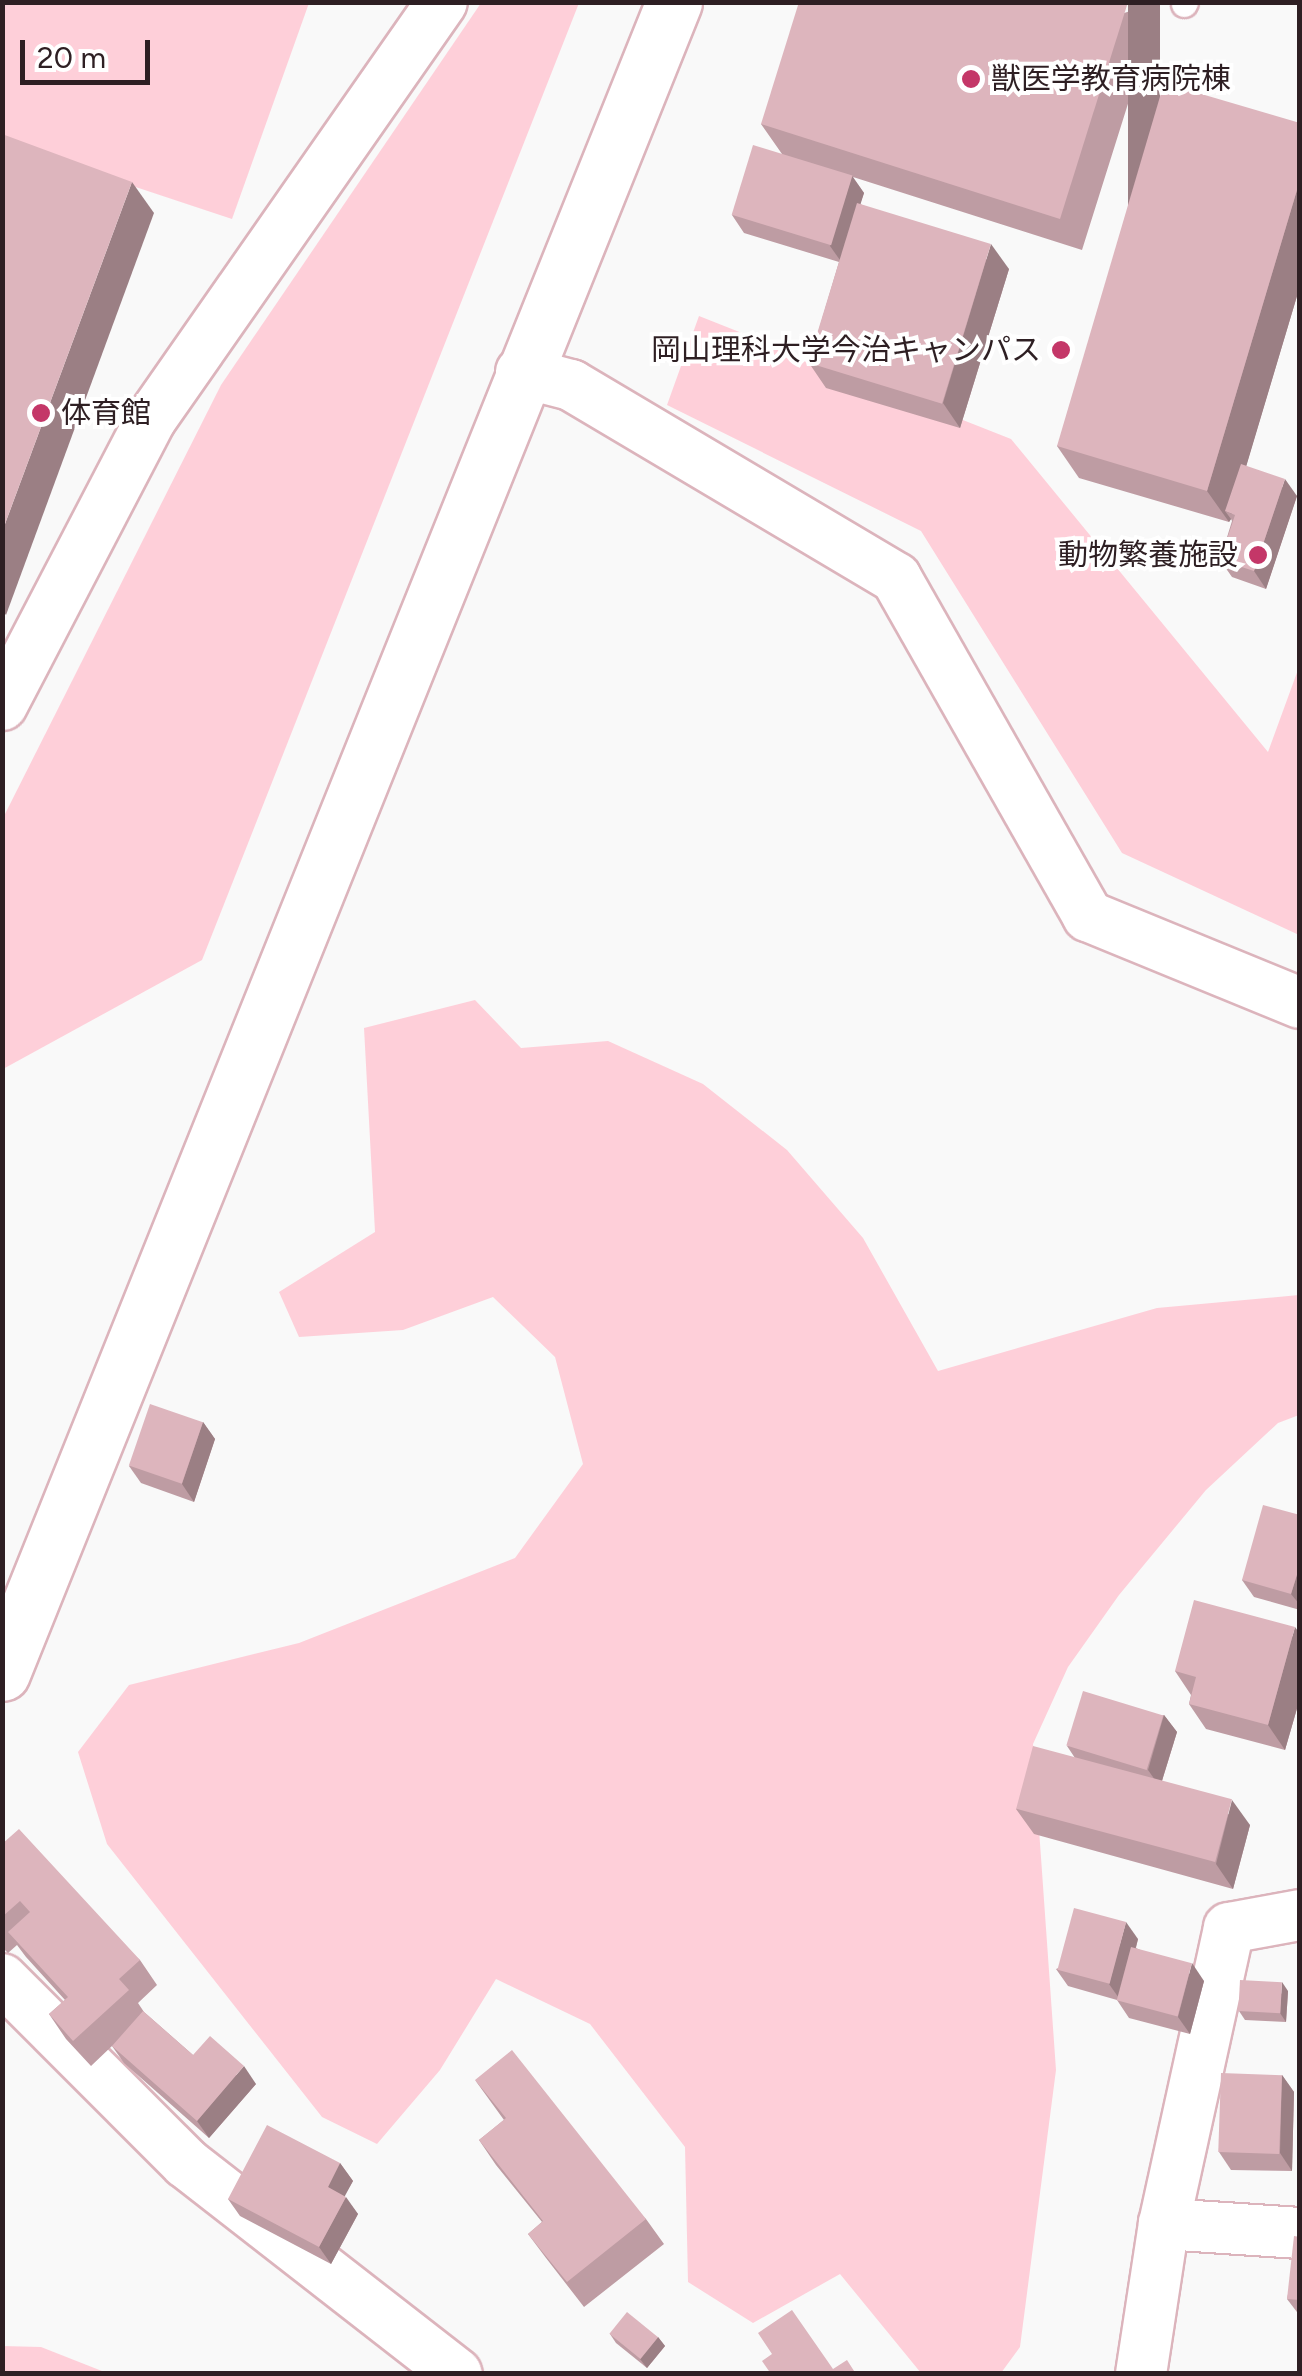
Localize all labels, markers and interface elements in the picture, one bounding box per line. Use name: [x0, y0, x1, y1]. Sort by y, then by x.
scale bar: [25, 20, 155, 82]
text: 20 m: [37, 39, 106, 76]
place label: 獣医学教育病院棟: [991, 61, 1231, 97]
marker: 獣医学教育病院棟: [960, 68, 982, 90]
place label: 岡山理科大学今治キャンパス: [651, 332, 1041, 368]
marker: 岡山理科大学今治キャンパス: [1050, 339, 1072, 361]
place label: 体育館: [61, 395, 151, 431]
marker: 体育館: [30, 402, 52, 424]
place label: 動物繁養施設: [1058, 537, 1238, 573]
marker: 動物繁養施設: [1247, 544, 1269, 566]

